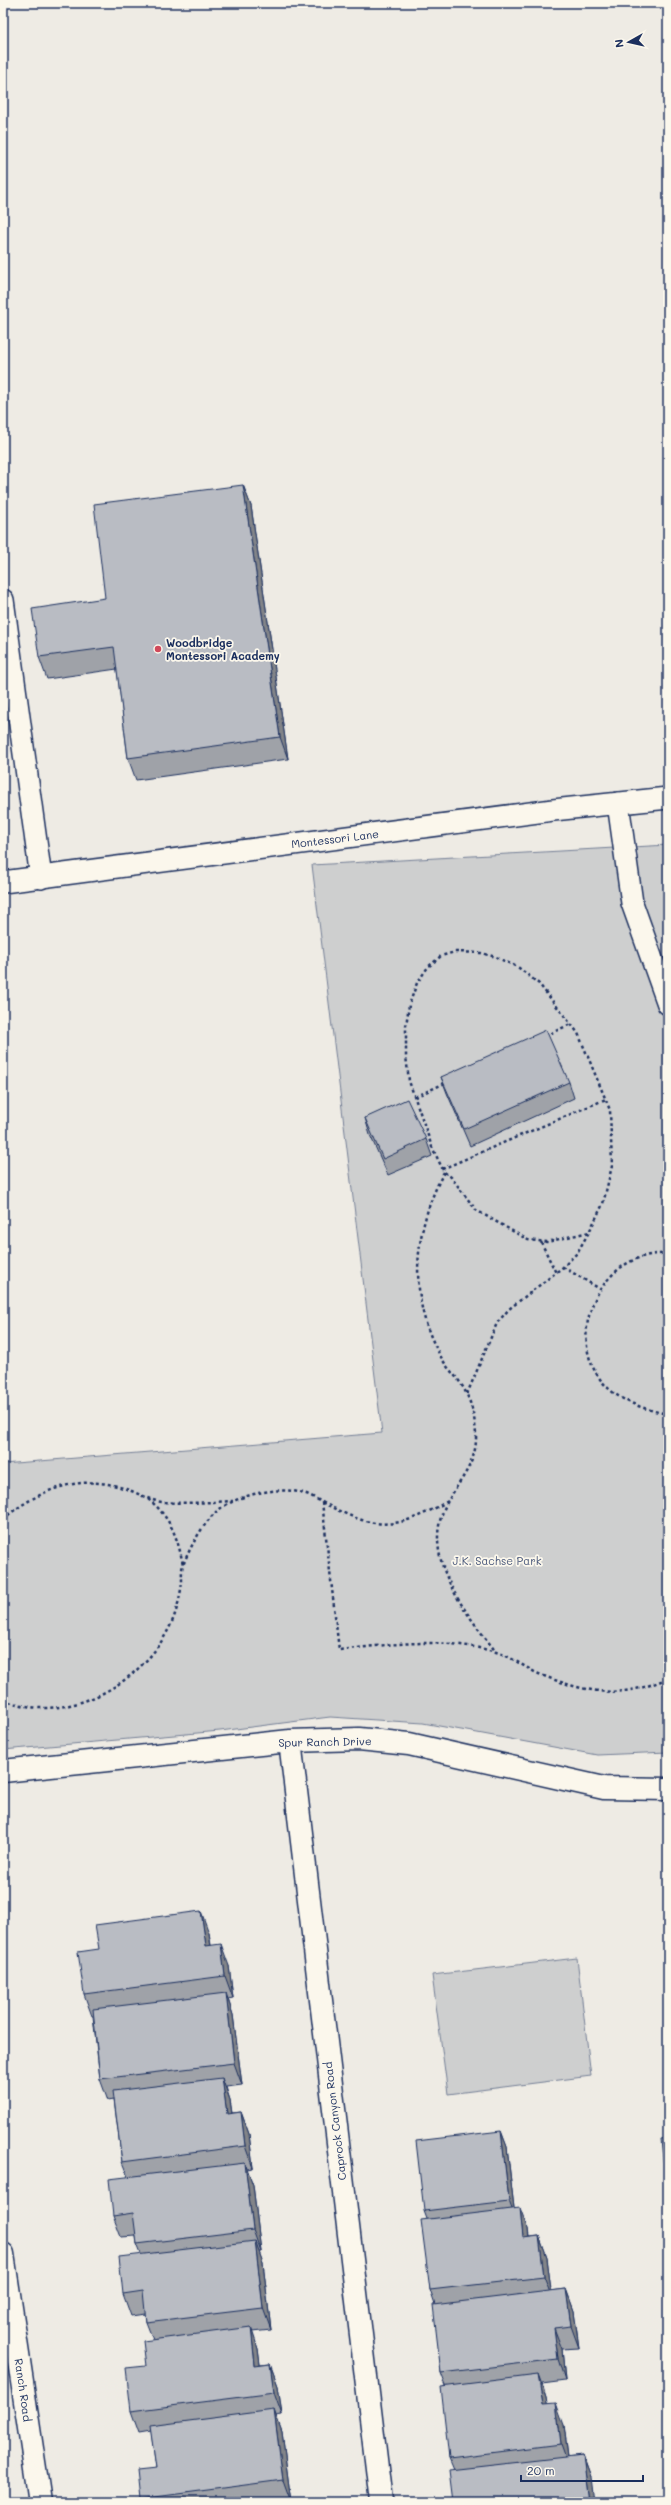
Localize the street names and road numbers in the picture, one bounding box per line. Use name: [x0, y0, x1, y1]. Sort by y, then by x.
street label: Montessori Lane: [290, 826, 380, 851]
street label: Spur Ranch Drive: [278, 1733, 372, 1750]
street label: Caprock Canyon Road: [320, 2061, 349, 2181]
street label: Ranch Road: [12, 2357, 35, 2422]

